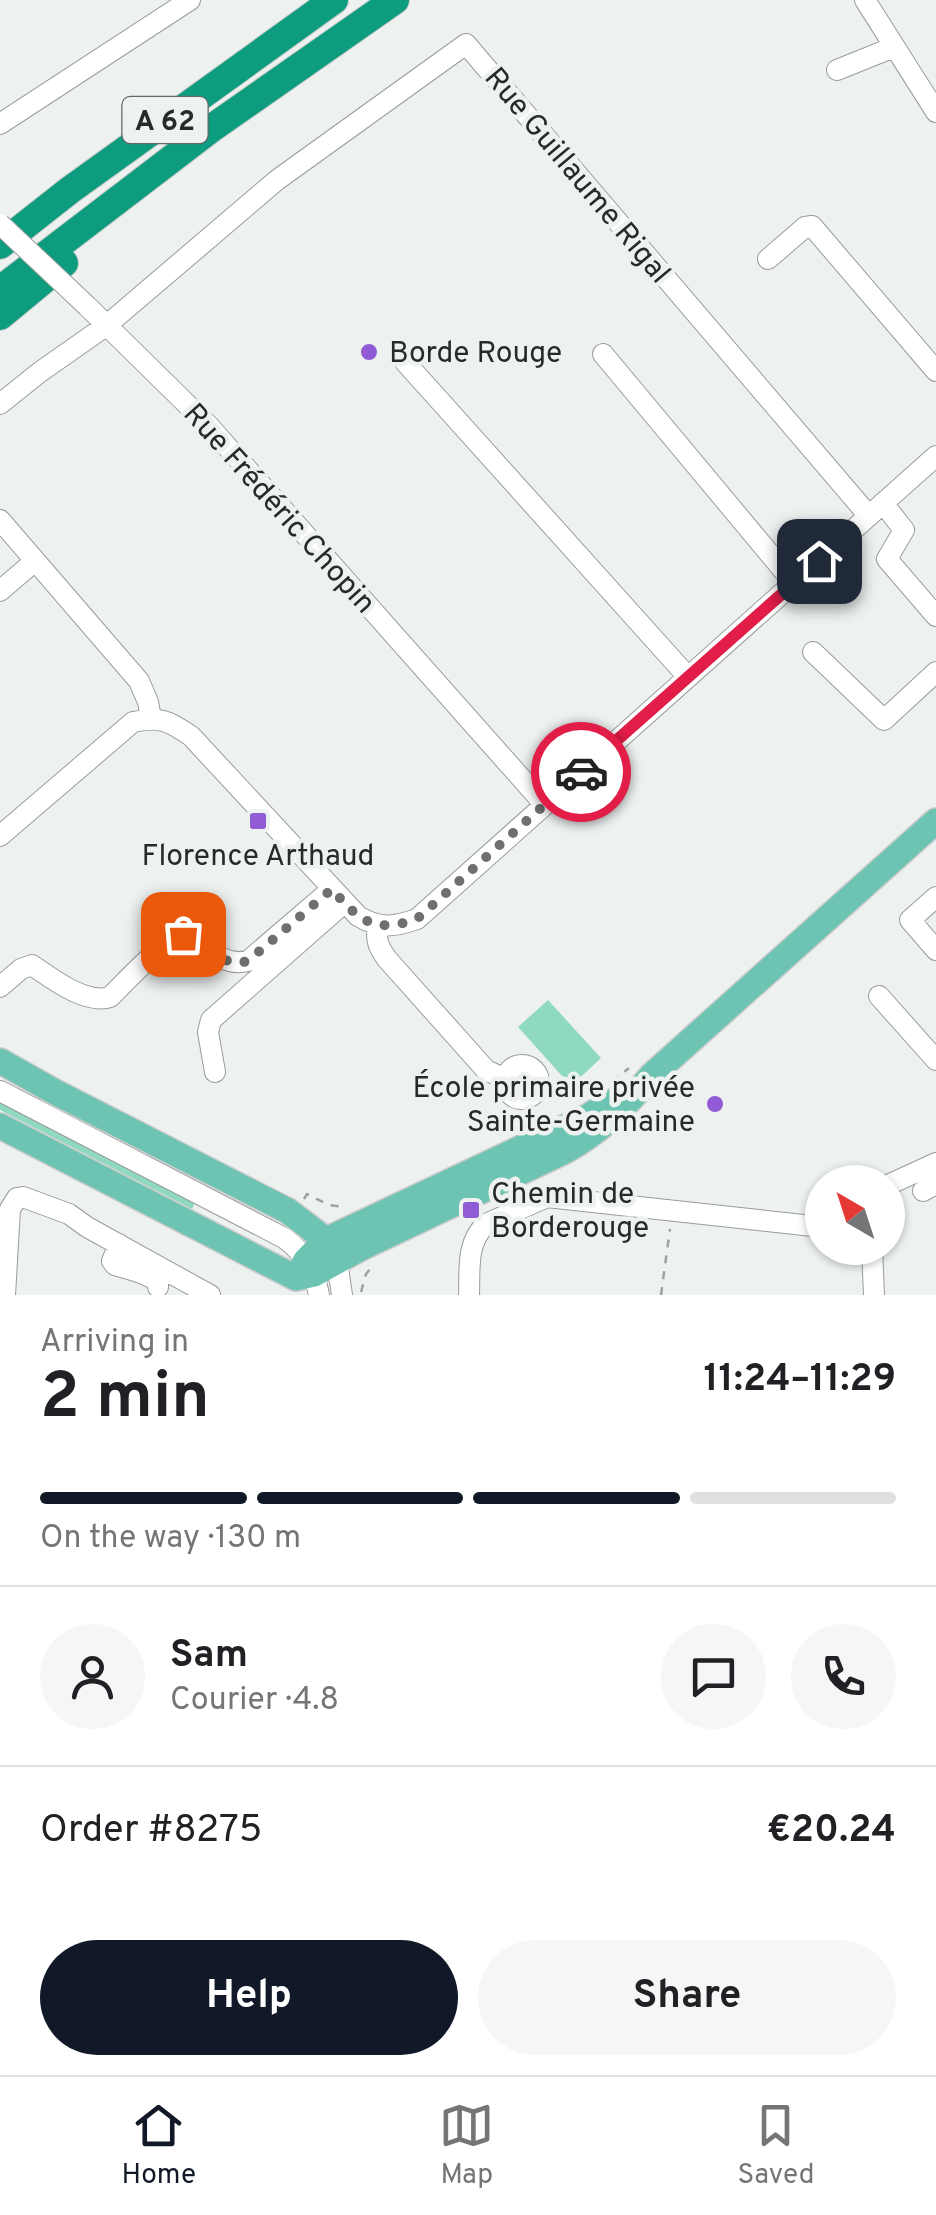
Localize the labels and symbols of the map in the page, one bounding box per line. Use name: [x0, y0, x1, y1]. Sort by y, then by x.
street label: Rue Guillaume Rigal: [475, 61, 677, 292]
road number: A 62: [122, 97, 208, 143]
place label: Borde Rouge: [389, 336, 562, 373]
marker: Borde Rouge: [358, 341, 380, 363]
street label: Rue Frédéric Chopin: [174, 397, 382, 622]
pin: [777, 519, 862, 604]
courier: [531, 722, 631, 822]
marker: Florence Arthaud: [247, 810, 269, 832]
place label: Florence Arthaud: [142, 839, 374, 876]
pin: [141, 892, 226, 977]
place label: École primaire privée Sainte-Germaine: [413, 1069, 695, 1142]
marker: École primaire privée Sainte-Germaine: [704, 1093, 726, 1115]
north arrow: [805, 1165, 905, 1265]
place label: Chemin de Borderouge: [491, 1177, 649, 1248]
marker: Chemin de Borderouge: [460, 1199, 482, 1221]

